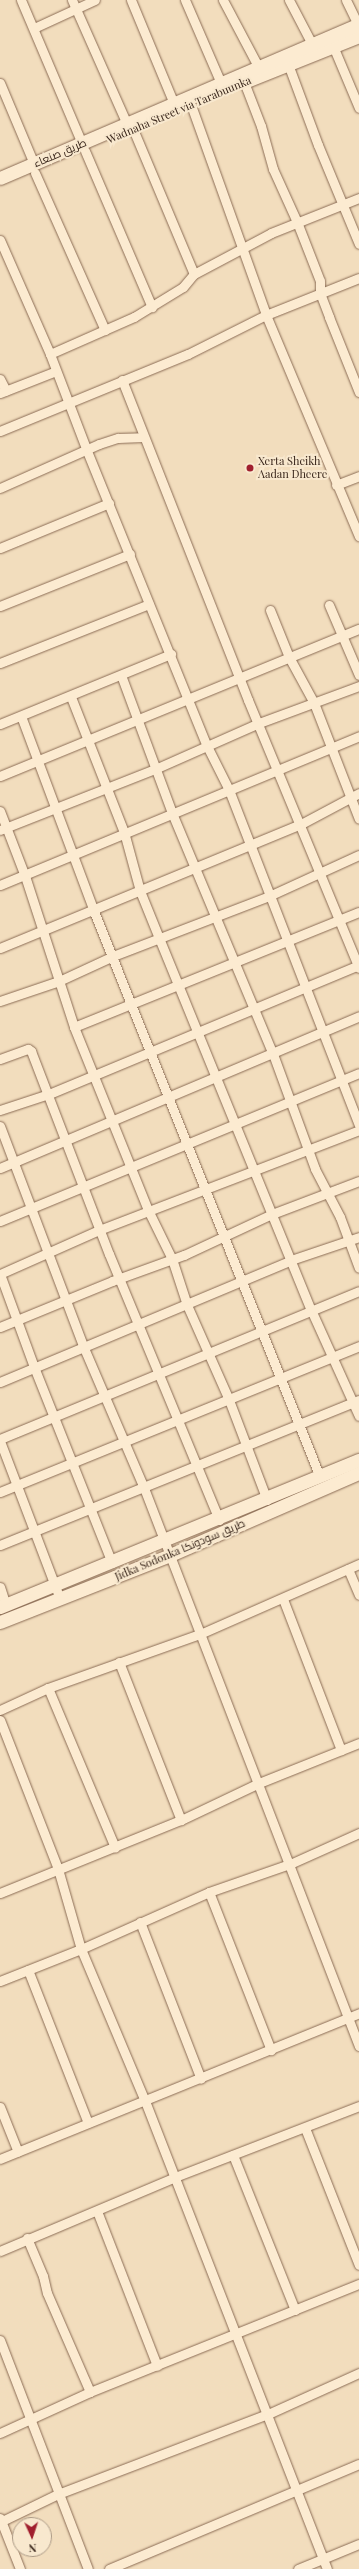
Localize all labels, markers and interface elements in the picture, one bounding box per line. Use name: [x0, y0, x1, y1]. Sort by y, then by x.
street label: Wadnaha Street via Tarabuunka: [104, 73, 254, 147]
street label: طريق صنعاء: [31, 136, 89, 170]
place label: Xerta Sheikh Aadan Dheere: [258, 455, 327, 481]
marker: Xerta Sheikh Aadan Dheere: [245, 463, 255, 473]
street label: Jidka Sodonka طريق سودونكا: [113, 1516, 247, 1584]
north arrow: [12, 2517, 52, 2557]
text: N: [28, 2541, 37, 2556]

